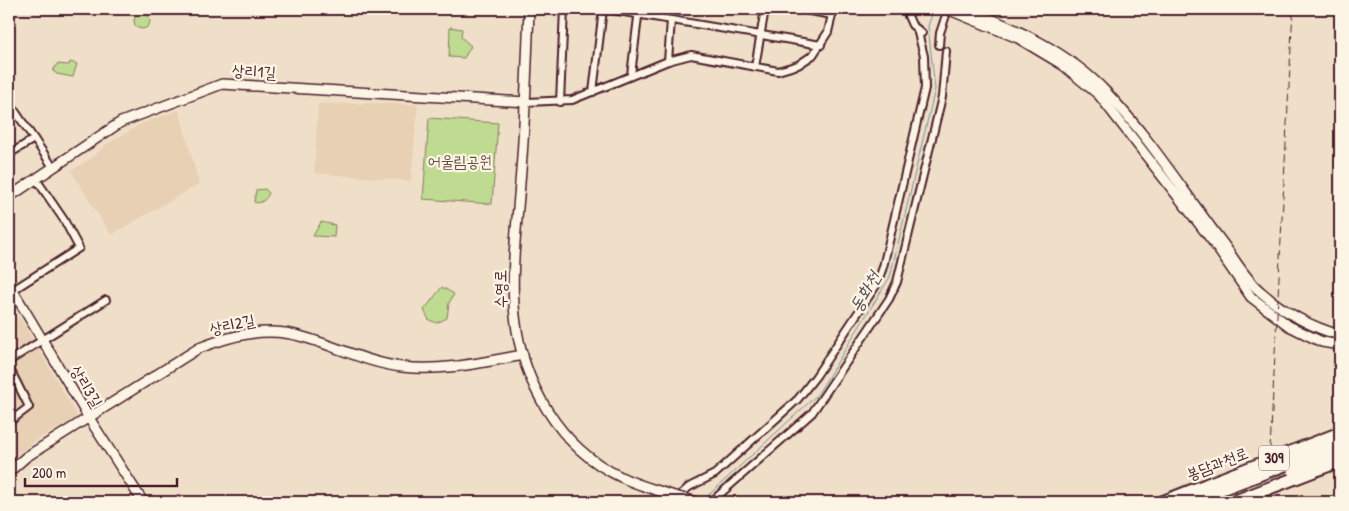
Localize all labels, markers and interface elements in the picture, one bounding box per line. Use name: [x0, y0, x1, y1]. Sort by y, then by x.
street label: 상리1길: [231, 59, 277, 83]
park label: 어울림공원: [428, 150, 492, 172]
water label: 동화천: [843, 265, 887, 317]
street label: 수영로: [489, 270, 511, 308]
street label: 상리2길: [207, 308, 257, 340]
street label: 상리3길: [66, 361, 108, 411]
street label: 봉담과천로: [1183, 441, 1251, 485]
road number: 309: [1259, 446, 1289, 470]
scale bar: [25, 456, 178, 488]
text: 200 m: [32, 462, 66, 483]

